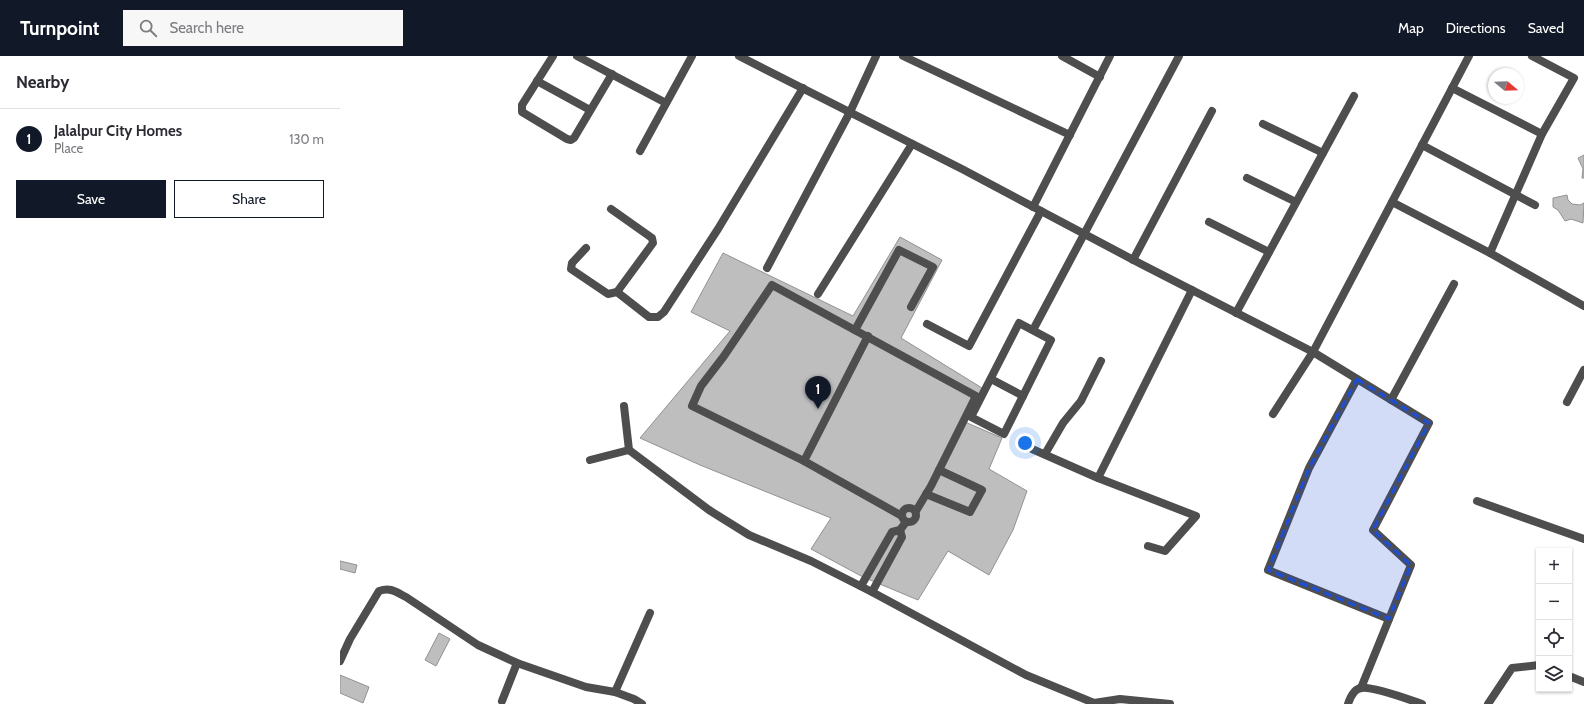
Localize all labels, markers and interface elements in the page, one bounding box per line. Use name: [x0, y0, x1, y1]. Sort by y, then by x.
search box: [123, 10, 403, 46]
text: Turnpoint: [20, 17, 99, 40]
icon: search: [137, 17, 159, 39]
text: Search here: [169, 19, 244, 37]
text: Map: [1398, 19, 1424, 37]
text: Directions: [1446, 19, 1506, 37]
text: Saved: [1528, 19, 1564, 37]
north arrow: [1488, 68, 1524, 104]
text: Nearby: [16, 72, 69, 92]
text: Jalalpur City Homes: [54, 122, 182, 140]
text: 1: [27, 131, 31, 147]
text: 130 m: [289, 131, 324, 147]
text: Place: [54, 140, 83, 156]
button: Save: [16, 180, 166, 218]
button: Share: [174, 180, 324, 218]
pin: 1: [805, 376, 831, 409]
your location: [1015, 433, 1035, 453]
map controls: [1536, 548, 1572, 692]
button: +: [1536, 548, 1572, 584]
button: −: [1536, 584, 1572, 620]
button: locate: [1536, 620, 1572, 656]
button: layers: [1536, 656, 1572, 692]

